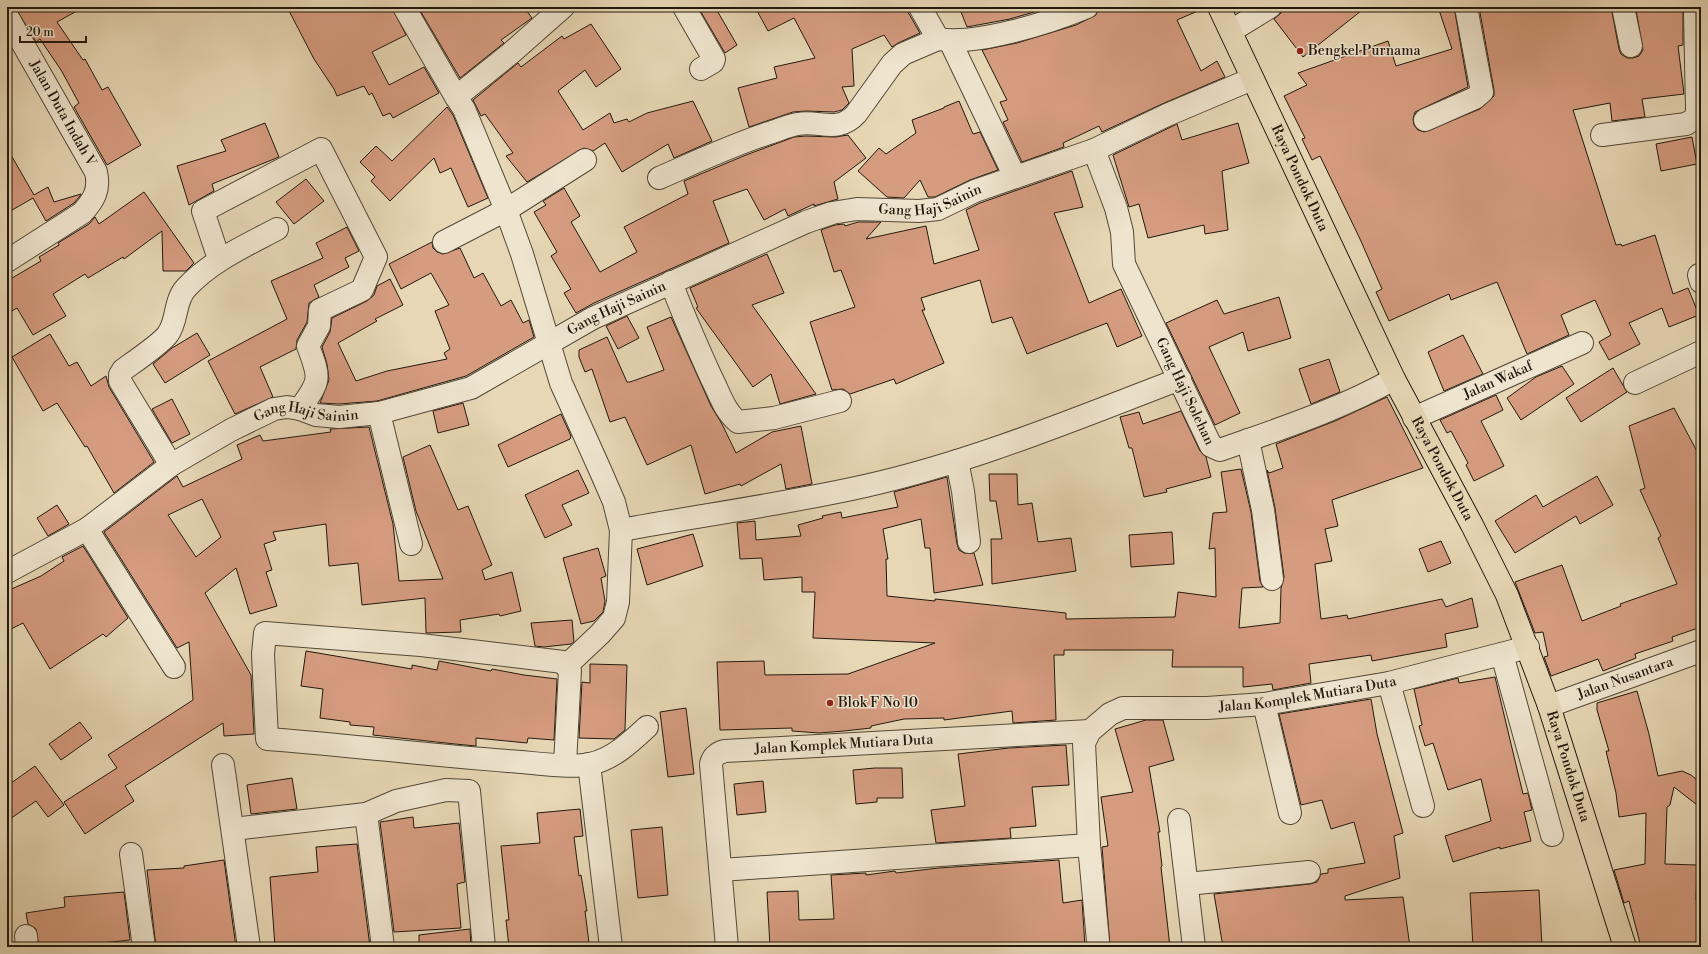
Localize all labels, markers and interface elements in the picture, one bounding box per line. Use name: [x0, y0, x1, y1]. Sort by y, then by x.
scale bar: [20, 18, 86, 44]
text: 20 m: [26, 25, 54, 40]
place label: Bengkel Purnama: [1307, 42, 1421, 60]
marker: Bengkel Purnama: [1295, 46, 1305, 56]
street label: Jalan Duta Indah V: [25, 56, 100, 171]
street label: Raya Pondok Duta: [1267, 122, 1333, 235]
street label: Gang Haji Sainin: [878, 180, 985, 220]
street label: Gang Haji Sainin: [564, 277, 670, 340]
street label: Gang Haji Solehan: [1151, 335, 1219, 449]
street label: Jalan Wakaf: [1459, 357, 1536, 404]
street label: Gang Haji Sainin: [251, 398, 360, 426]
street label: Raya Pondok Duta: [1407, 414, 1478, 525]
street label: Jalan Nusantara: [1574, 653, 1676, 704]
street label: Jalan Komplek Mutiara Duta: [1217, 672, 1399, 716]
place label: Blok F No 10: [837, 694, 918, 712]
marker: Blok F No 10: [825, 698, 835, 708]
street label: Raya Pondok Duta: [1542, 709, 1594, 825]
street label: Jalan Komplek Mutiara Duta: [753, 731, 935, 758]

